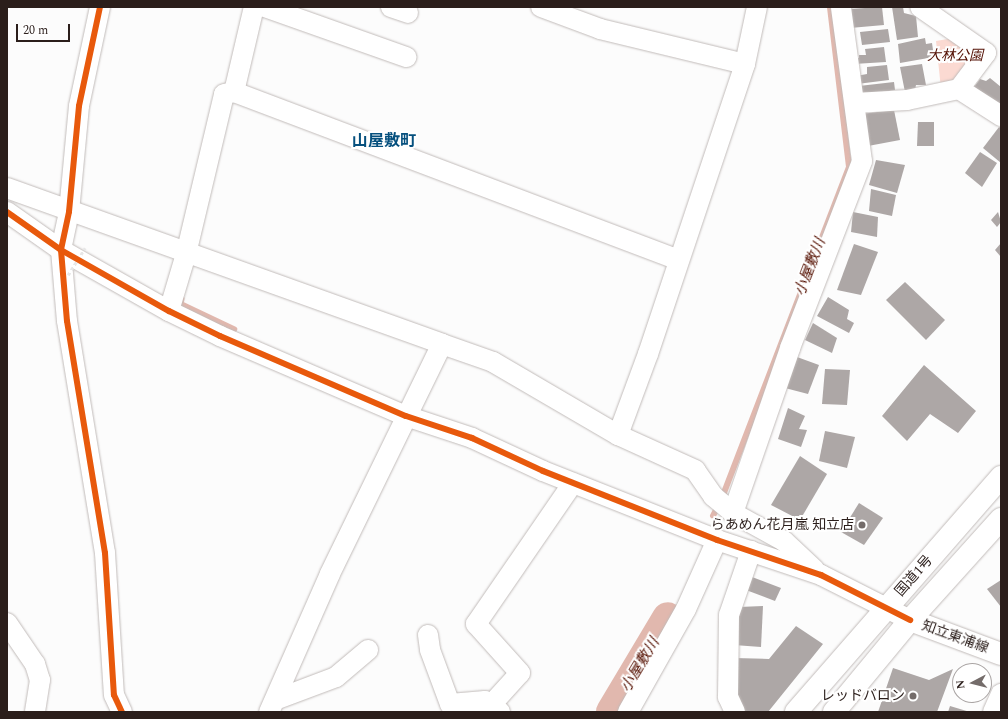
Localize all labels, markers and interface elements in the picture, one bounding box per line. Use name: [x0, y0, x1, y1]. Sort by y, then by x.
scale bar: [18, 16, 72, 42]
text: 20 m: [23, 21, 48, 40]
park label: 大林公園: [927, 48, 983, 64]
district label: 山屋敷町: [352, 131, 416, 151]
water label: 小屋敷川: [791, 236, 829, 298]
place label: らあめん花月嵐 知立店: [711, 517, 854, 533]
marker: らあめん花月嵐 知立店: [857, 520, 867, 530]
street label: 国道1号: [892, 552, 936, 600]
street label: 知立東浦線: [919, 617, 991, 657]
water label: 小屋敷川: [617, 635, 663, 695]
north arrow: [952, 663, 992, 703]
text: N: [952, 679, 970, 690]
place label: レッドバロン: [821, 688, 905, 704]
marker: レッドバロン: [908, 691, 918, 701]

